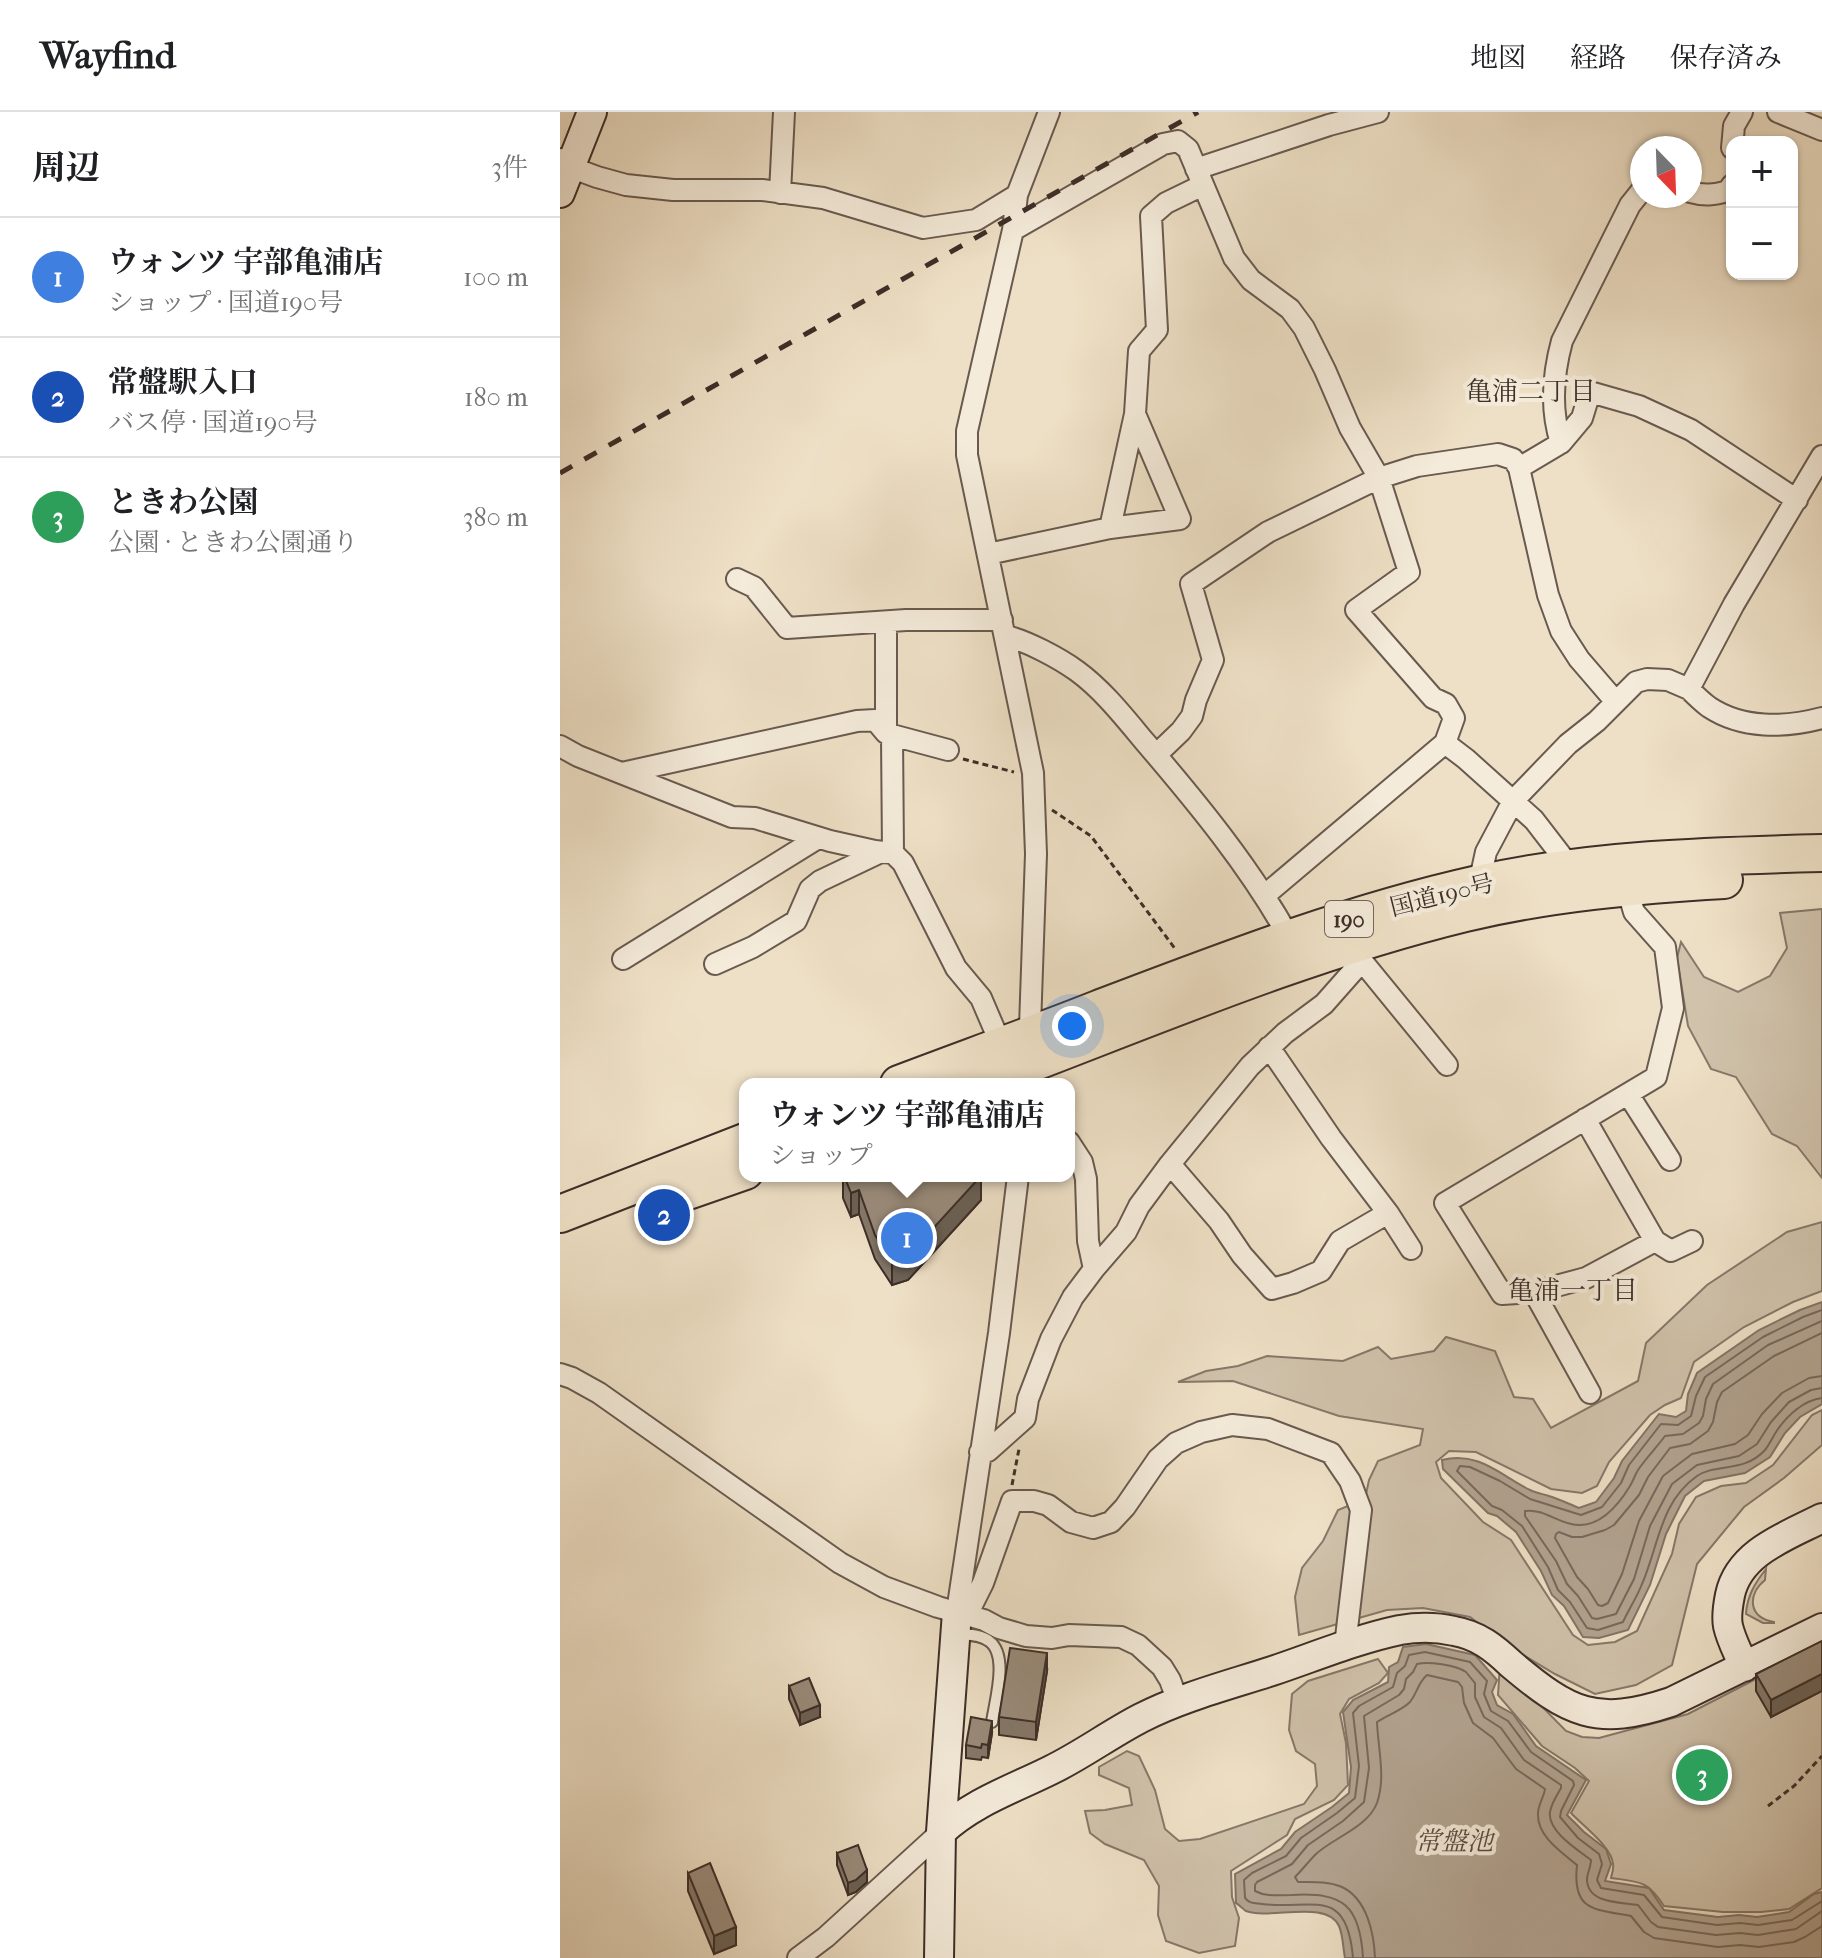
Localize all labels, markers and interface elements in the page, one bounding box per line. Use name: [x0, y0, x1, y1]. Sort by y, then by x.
text: Wayfind: [40, 33, 176, 78]
text: 地図: [1470, 41, 1526, 74]
text: 経路: [1570, 41, 1626, 74]
text: 保存済み: [1670, 41, 1782, 74]
north arrow: [1630, 136, 1702, 208]
map controls: [1726, 136, 1798, 280]
button: +: [1726, 136, 1798, 208]
text: 周辺: [32, 148, 100, 188]
text: 3件: [491, 152, 528, 183]
button: −: [1726, 208, 1798, 280]
text: ウォンツ 宇部亀浦店: [108, 245, 383, 280]
text: 1: [53, 262, 63, 293]
text: 100 m: [463, 262, 528, 293]
text: ショップ · 国道190号: [108, 287, 343, 318]
text: 常盤駅入口: [108, 365, 258, 400]
district label: 亀浦二丁目: [1466, 376, 1596, 407]
text: 2: [51, 382, 65, 413]
text: 180 m: [464, 382, 528, 413]
text: バス停 · 国道190号: [108, 407, 318, 438]
text: ときわ公園: [108, 485, 258, 520]
text: 3: [53, 502, 63, 533]
text: 380 m: [463, 502, 528, 533]
text: 公園 · ときわ公園通り: [108, 527, 358, 558]
street label: 国道190号: [1387, 869, 1497, 921]
road number: 190: [1325, 901, 1373, 937]
your location: [1052, 1006, 1092, 1046]
popup: [739, 1078, 1075, 1182]
text: ウォンツ 宇部亀浦店: [769, 1098, 1045, 1133]
text: ショップ: [769, 1140, 873, 1171]
pin: 2: [638, 1185, 690, 1245]
pin: 1: [881, 1208, 933, 1268]
district label: 亀浦一丁目: [1508, 1275, 1638, 1306]
pin: 3: [1676, 1745, 1728, 1805]
water label: 常盤池: [1415, 1826, 1496, 1857]

